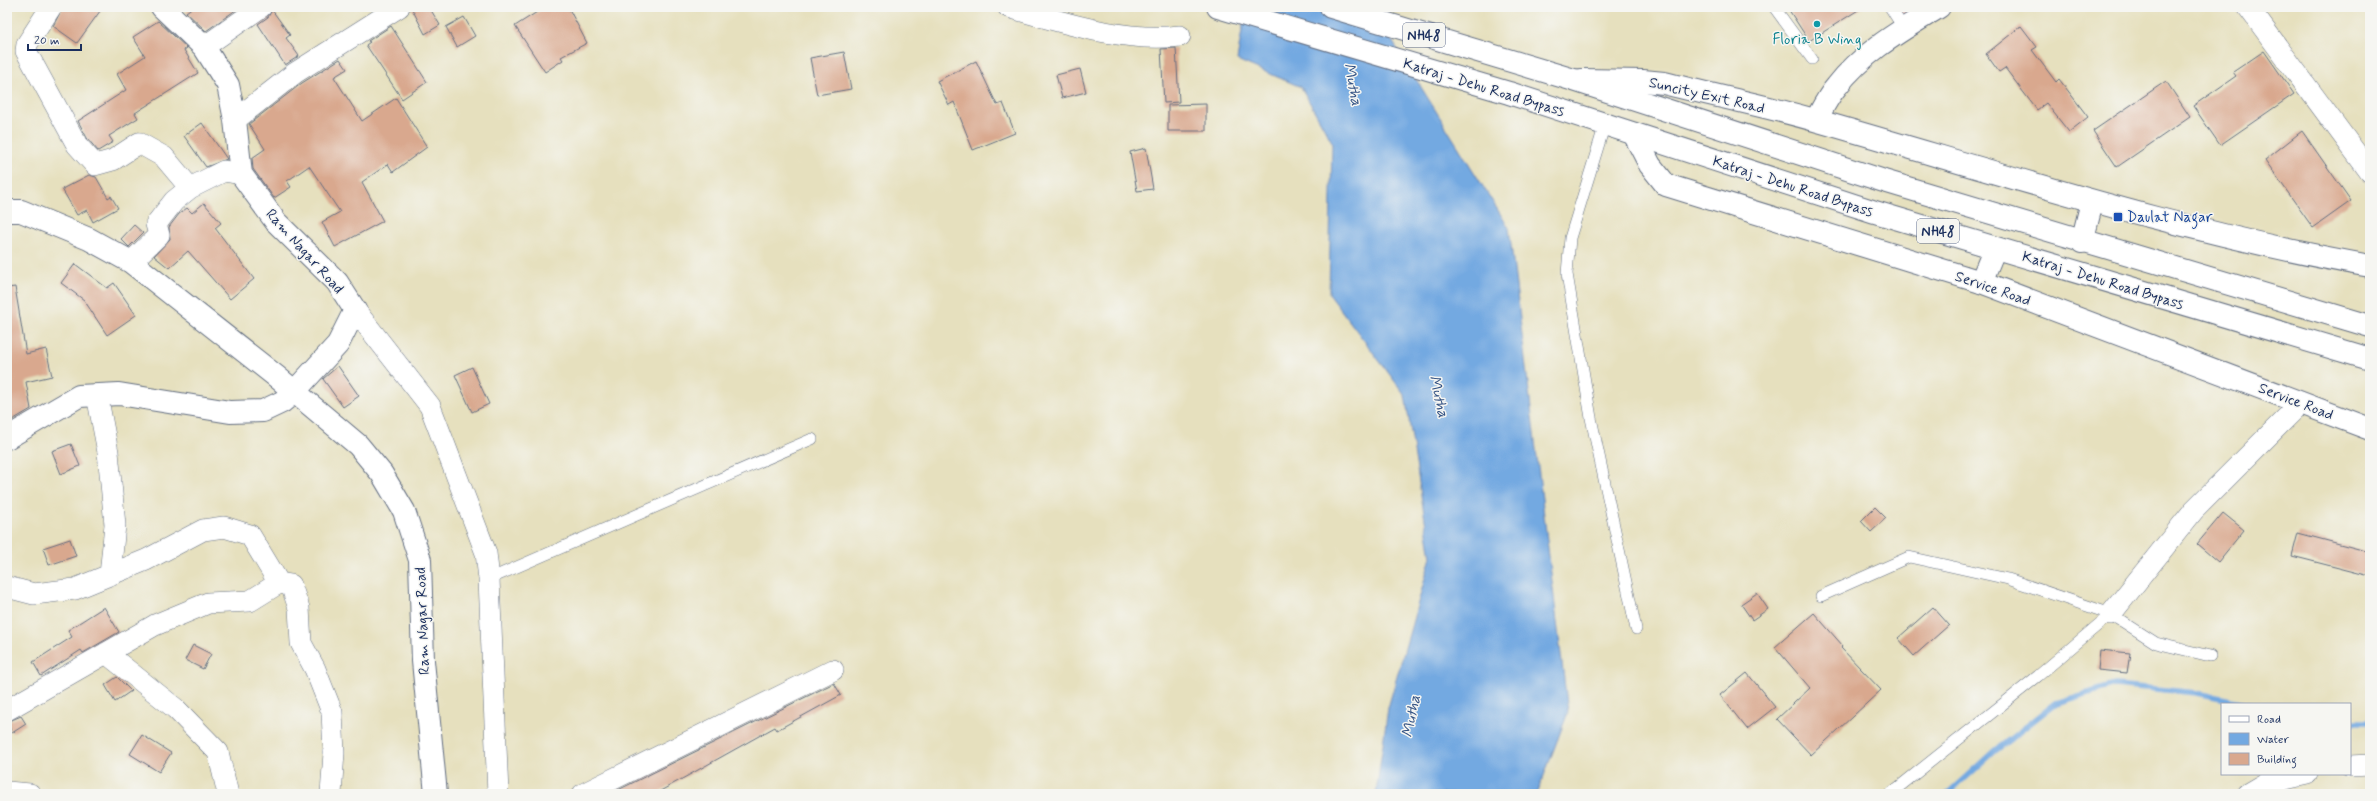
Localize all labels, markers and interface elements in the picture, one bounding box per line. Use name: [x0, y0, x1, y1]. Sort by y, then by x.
marker: Floria B Wing: [1812, 19, 1822, 29]
road number: NH48: [1403, 23, 1445, 47]
scale bar: [28, 26, 81, 52]
place label: Floria B Wing: [1772, 30, 1862, 50]
text: 20 m: [34, 33, 60, 49]
street label: Katraj - Dehu Road Bypass: [1401, 54, 1567, 122]
water label: Mutha: [1338, 61, 1367, 107]
street label: Suncity Exit Road: [1647, 73, 1767, 119]
street label: Katraj - Dehu Road Bypass: [1710, 152, 1876, 222]
street label: Ram Nagar Road: [261, 205, 348, 299]
place label: Daulat Nagar: [2127, 208, 2213, 229]
marker: Daulat Nagar: [2112, 211, 2124, 223]
road number: NH48: [1917, 219, 1959, 243]
street label: Katraj - Dehu Road Bypass: [2020, 247, 2186, 315]
street label: Service Road: [1952, 267, 2033, 311]
water label: Mutha: [1423, 373, 1454, 420]
street label: Service Road: [2255, 378, 2336, 425]
street label: Ram Nagar Road: [411, 566, 435, 675]
water label: Mutha: [1397, 693, 1426, 739]
legend: [2221, 703, 2351, 775]
text: Road: [2257, 712, 2281, 728]
text: Water: [2257, 732, 2289, 748]
text: Building: [2257, 752, 2297, 769]

